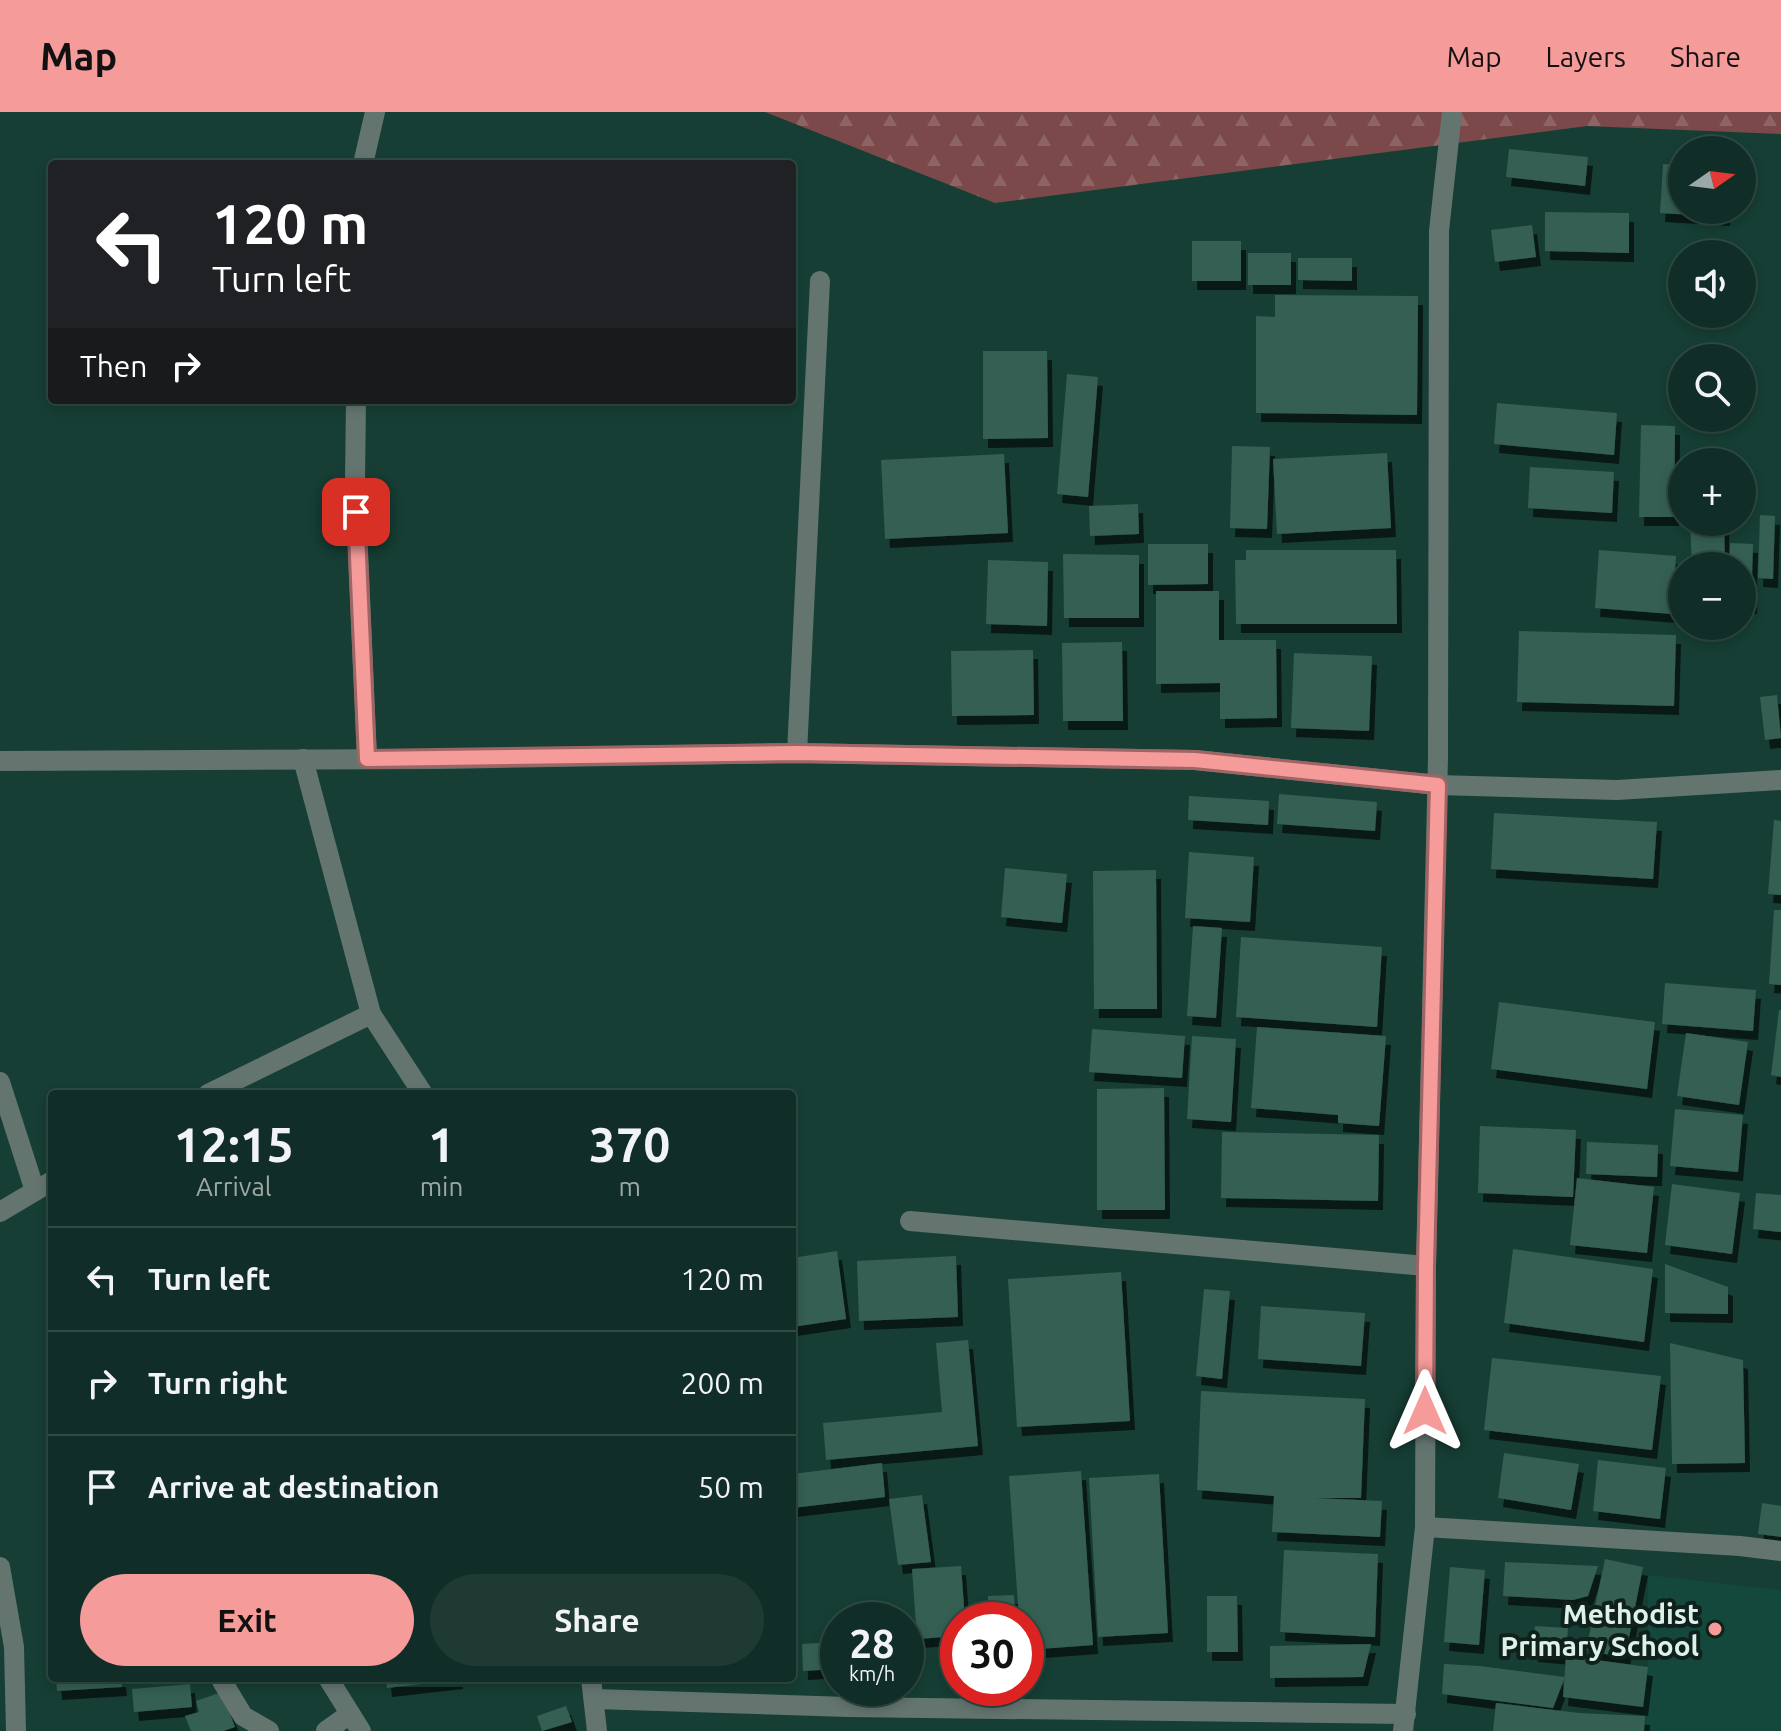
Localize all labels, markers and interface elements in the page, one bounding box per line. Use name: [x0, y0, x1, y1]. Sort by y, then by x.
text: Map: [40, 35, 117, 77]
text: Map: [1446, 41, 1502, 72]
text: Layers: [1546, 41, 1626, 72]
text: Share: [1670, 41, 1741, 72]
north arrow: [1668, 136, 1756, 224]
map controls: [1668, 136, 1756, 640]
icon: left: [80, 192, 184, 296]
text: 120 m: [212, 192, 368, 255]
button: sound: [1668, 240, 1756, 328]
text: Turn left: [212, 258, 351, 299]
icon: right: [164, 344, 208, 388]
button: search: [1668, 344, 1756, 432]
text: Then: [80, 349, 148, 383]
button: +: [1668, 448, 1756, 536]
pin: [322, 478, 390, 546]
icon: arrive: [334, 490, 378, 534]
button: −: [1668, 552, 1756, 640]
text: 12:15: [174, 1117, 294, 1171]
text: 1: [428, 1117, 455, 1171]
text: 370: [589, 1117, 670, 1171]
text: Arrival: [196, 1172, 272, 1201]
text: min: [420, 1172, 463, 1201]
text: m: [618, 1172, 641, 1201]
icon: left: [80, 1257, 124, 1301]
text: Turn left: [148, 1262, 270, 1296]
text: 120 m: [680, 1262, 764, 1296]
icon: right: [80, 1361, 124, 1405]
text: Turn right: [148, 1366, 288, 1400]
text: 200 m: [680, 1366, 764, 1400]
position arrow: [1383, 1369, 1467, 1453]
icon: arrive: [80, 1465, 124, 1509]
text: Arrive at destination: [148, 1470, 440, 1504]
text: 50 m: [697, 1470, 764, 1504]
button: Exit: [80, 1574, 414, 1666]
button: Share: [430, 1574, 764, 1666]
place label: Methodist Primary School: [1501, 1598, 1699, 1661]
speed limit sign: 30: [940, 1602, 1044, 1706]
marker: Methodist Primary School: [1706, 1620, 1724, 1638]
text: 28: [849, 1621, 895, 1666]
text: km/h: [849, 1662, 895, 1685]

